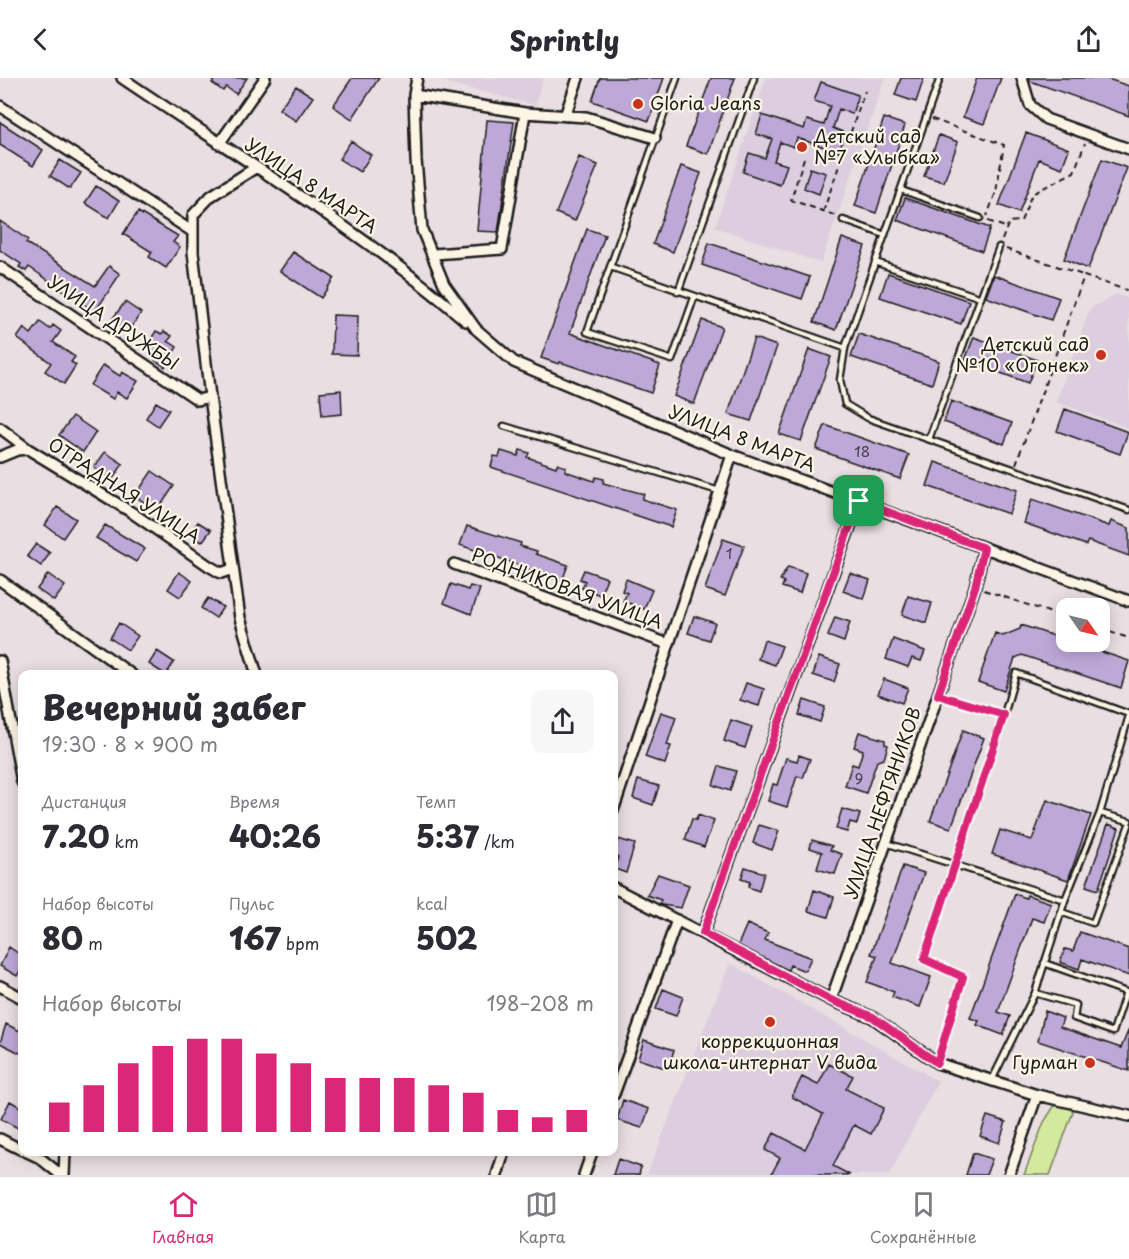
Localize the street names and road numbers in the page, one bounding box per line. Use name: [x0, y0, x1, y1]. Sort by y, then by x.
street label: УЛИЦА 8 МАРТА: [240, 130, 384, 239]
street label: УЛИЦА ДРУЖБЫ: [43, 268, 185, 376]
street label: УЛИЦА 8 МАРТА: [665, 397, 820, 478]
street label: ОТРАДНАЯ УЛИЦА: [43, 430, 207, 549]
street label: РОДНИКОВАЯ УЛИЦА: [468, 540, 667, 635]
street label: УЛИЦА НЕФТЯНИКОВ: [836, 703, 927, 902]

